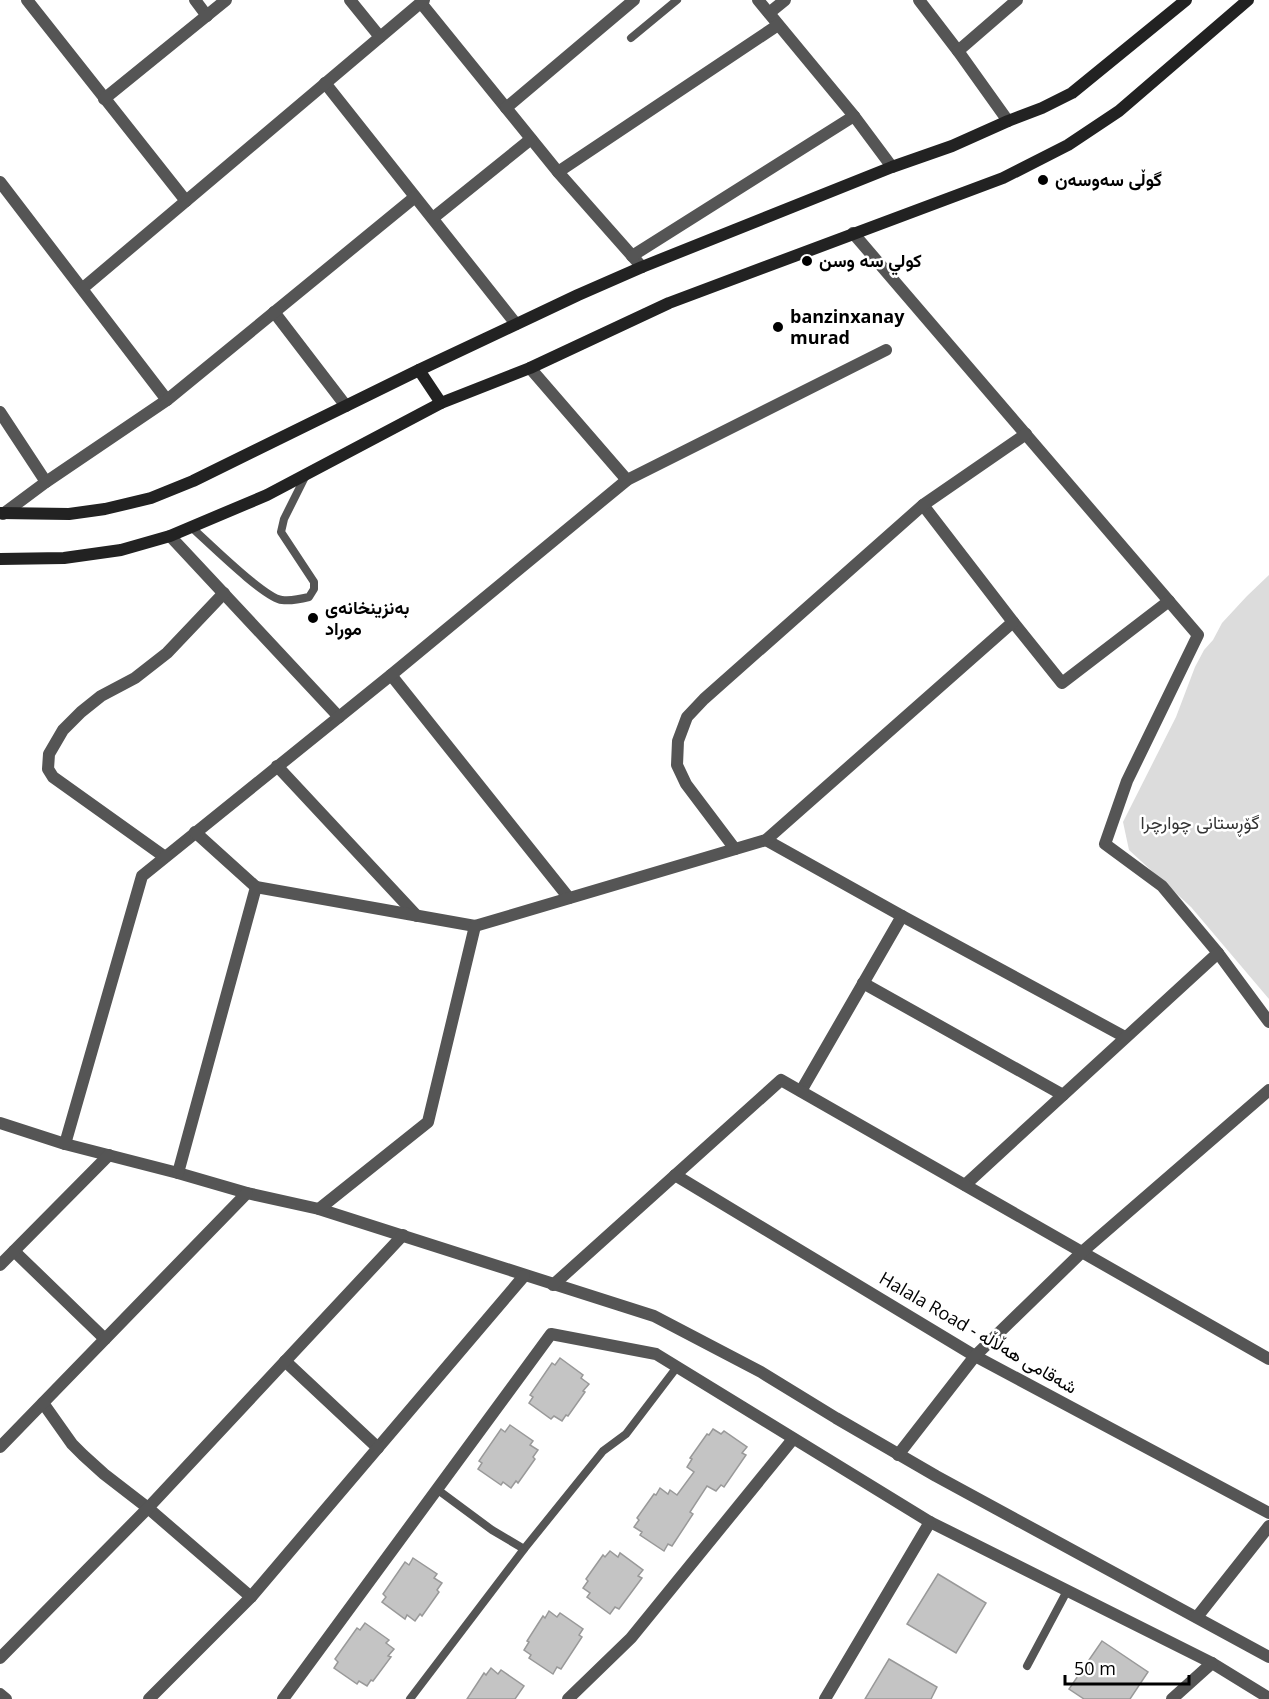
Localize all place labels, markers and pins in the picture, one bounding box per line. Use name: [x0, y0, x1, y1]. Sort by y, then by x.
place label: گوڵی سەوسەن: [1055, 167, 1162, 191]
marker: گوڵی سەوسەن: [1036, 173, 1050, 187]
place label: كولي سه وسن: [819, 248, 922, 276]
marker: كولي سه وسن: [800, 254, 814, 268]
place label: banzinxanay murad: [790, 304, 905, 349]
marker: banzinxanay murad: [771, 320, 785, 334]
place label: بەنزینخانەی موراد: [325, 595, 409, 640]
marker: بەنزینخانەی موراد: [306, 611, 320, 625]

